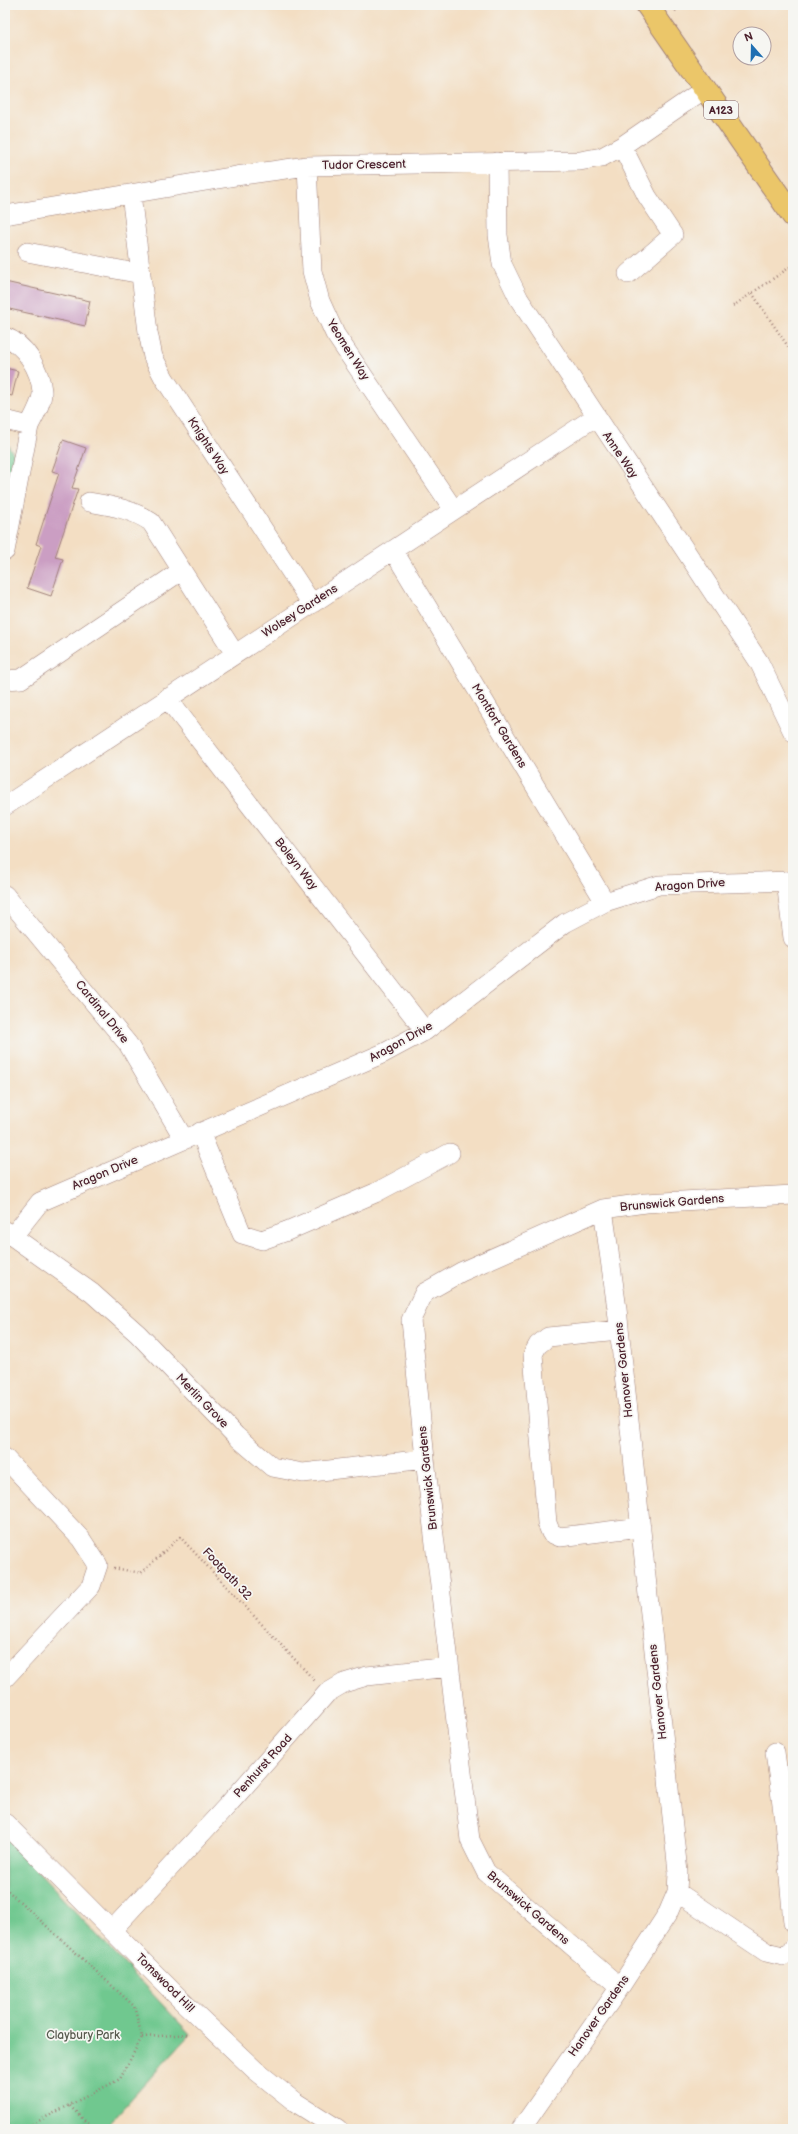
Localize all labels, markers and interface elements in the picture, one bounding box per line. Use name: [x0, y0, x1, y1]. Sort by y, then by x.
north arrow: [732, 26, 772, 66]
text: N: [743, 30, 755, 45]
road number: A123: [704, 101, 738, 119]
street label: Tudor Crescent: [322, 157, 406, 173]
street label: Yeomen Way: [323, 316, 373, 384]
street label: Knights Way: [184, 414, 232, 478]
street label: Anne Way: [599, 429, 641, 482]
street label: Wolsey Gardens: [259, 581, 341, 641]
street label: Montfort Gardens: [468, 681, 530, 771]
street label: Boleyn Way: [271, 835, 321, 894]
street label: Aragon Drive: [654, 875, 726, 895]
street label: Cardinal Drive: [72, 977, 132, 1047]
street label: Aragon Drive: [367, 1018, 435, 1066]
street label: Aragon Drive: [70, 1152, 140, 1194]
street label: Brunswick Gardens: [619, 1191, 725, 1215]
street label: Hanover Gardens: [612, 1321, 636, 1419]
street label: Merlin Grove: [172, 1371, 232, 1431]
street label: Brunswick Gardens: [415, 1425, 441, 1531]
street label: Footpath 32: [199, 1545, 255, 1603]
street label: Hanover Gardens: [646, 1643, 670, 1741]
street label: Penhurst Road: [231, 1731, 296, 1801]
street label: Brunswick Gardens: [484, 1868, 573, 1948]
street label: Tomswood Hill: [132, 1950, 198, 2016]
street label: Hanover Gardens: [565, 1972, 633, 2060]
park label: Claybury Park: [46, 2028, 120, 2043]

